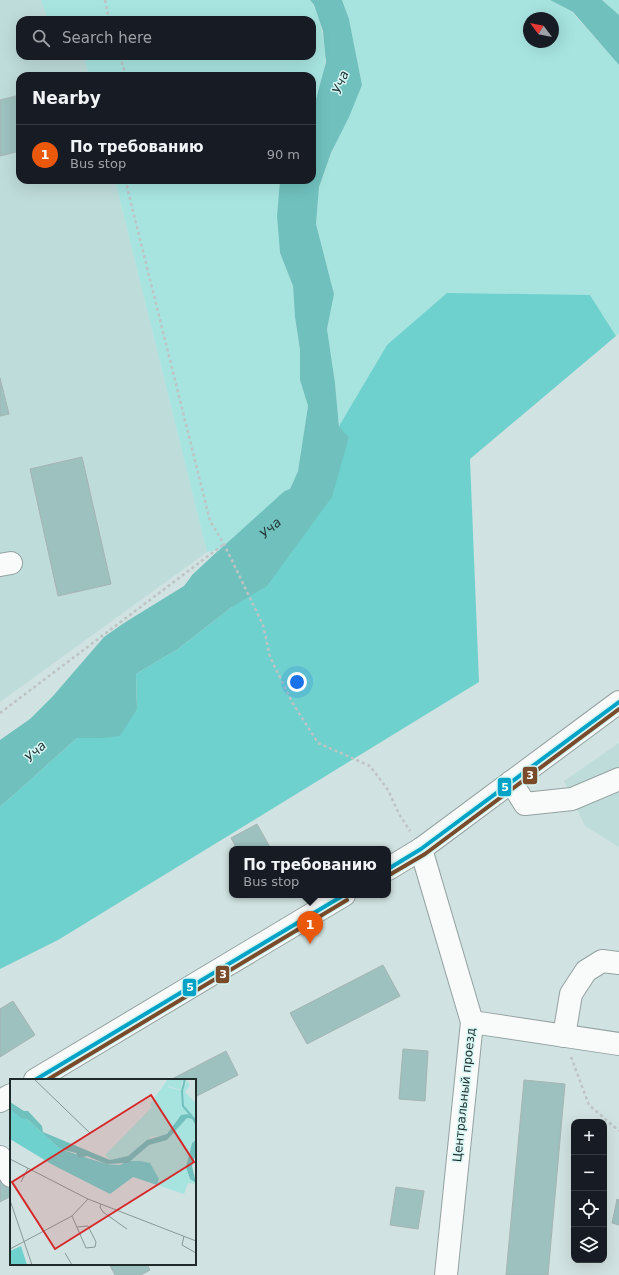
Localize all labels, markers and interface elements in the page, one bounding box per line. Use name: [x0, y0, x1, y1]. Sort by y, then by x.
north arrow: [523, 12, 559, 48]
search box: [16, 16, 316, 60]
icon: search: [30, 27, 52, 49]
text: Search here: [62, 29, 152, 47]
water label: Уча: [329, 68, 352, 96]
text: Nearby: [32, 88, 101, 108]
text: По требованию: [70, 138, 204, 156]
text: 1: [40, 147, 50, 162]
text: 90 m: [267, 147, 300, 162]
text: Bus stop: [70, 156, 126, 171]
water label: Уча: [257, 515, 284, 541]
your location: [287, 672, 307, 692]
water label: Уча: [22, 738, 49, 765]
line badge: 3: [522, 766, 538, 785]
text: 3: [526, 769, 534, 782]
line badge: 5: [497, 777, 512, 797]
text: 5: [501, 781, 509, 794]
popup: [229, 846, 391, 898]
text: По требованию: [243, 856, 377, 874]
text: Bus stop: [243, 874, 299, 889]
pin: 1: [297, 911, 323, 944]
line badge: 3: [215, 965, 230, 984]
text: 3: [219, 968, 227, 981]
line badge: 5: [182, 978, 197, 997]
text: 5: [186, 981, 194, 994]
street label: Центральный проезд: [450, 1027, 478, 1163]
inset map: [10, 1079, 196, 1265]
map controls: [571, 1119, 607, 1263]
button: +: [571, 1119, 607, 1155]
button: −: [571, 1155, 607, 1191]
button: locate: [571, 1191, 607, 1227]
button: layers: [571, 1227, 607, 1263]

